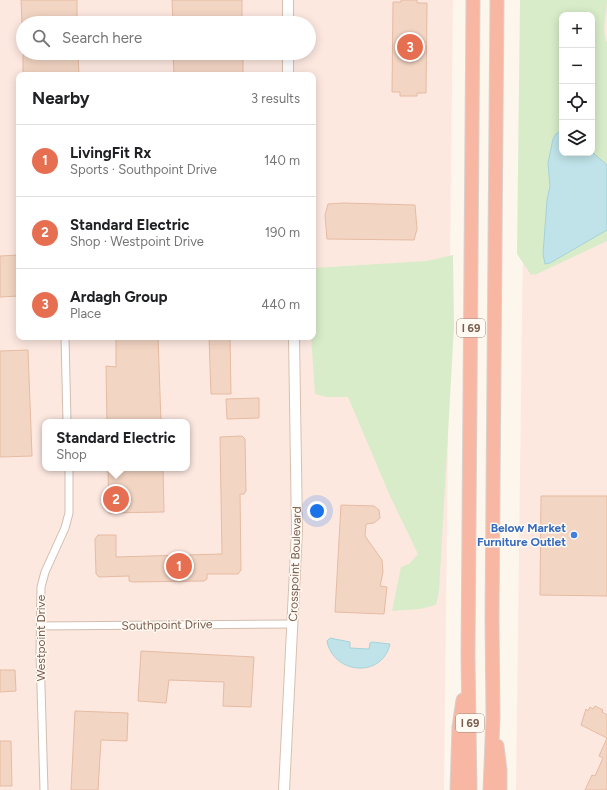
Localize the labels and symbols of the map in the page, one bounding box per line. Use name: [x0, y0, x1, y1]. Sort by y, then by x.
pin: 3: [397, 32, 423, 62]
road number: I 69: [457, 319, 485, 337]
pin: 2: [103, 484, 129, 514]
your location: [307, 501, 327, 521]
street label: Crosspoint Boulevard: [286, 506, 304, 622]
place label: Below Market Furniture Outlet: [477, 521, 566, 549]
marker: Below Market Furniture Outlet: [569, 530, 579, 540]
pin: 1: [166, 551, 192, 581]
street label: Westpoint Drive: [34, 594, 48, 681]
street label: Southpoint Drive: [121, 617, 213, 633]
road number: I 69: [456, 714, 484, 732]

